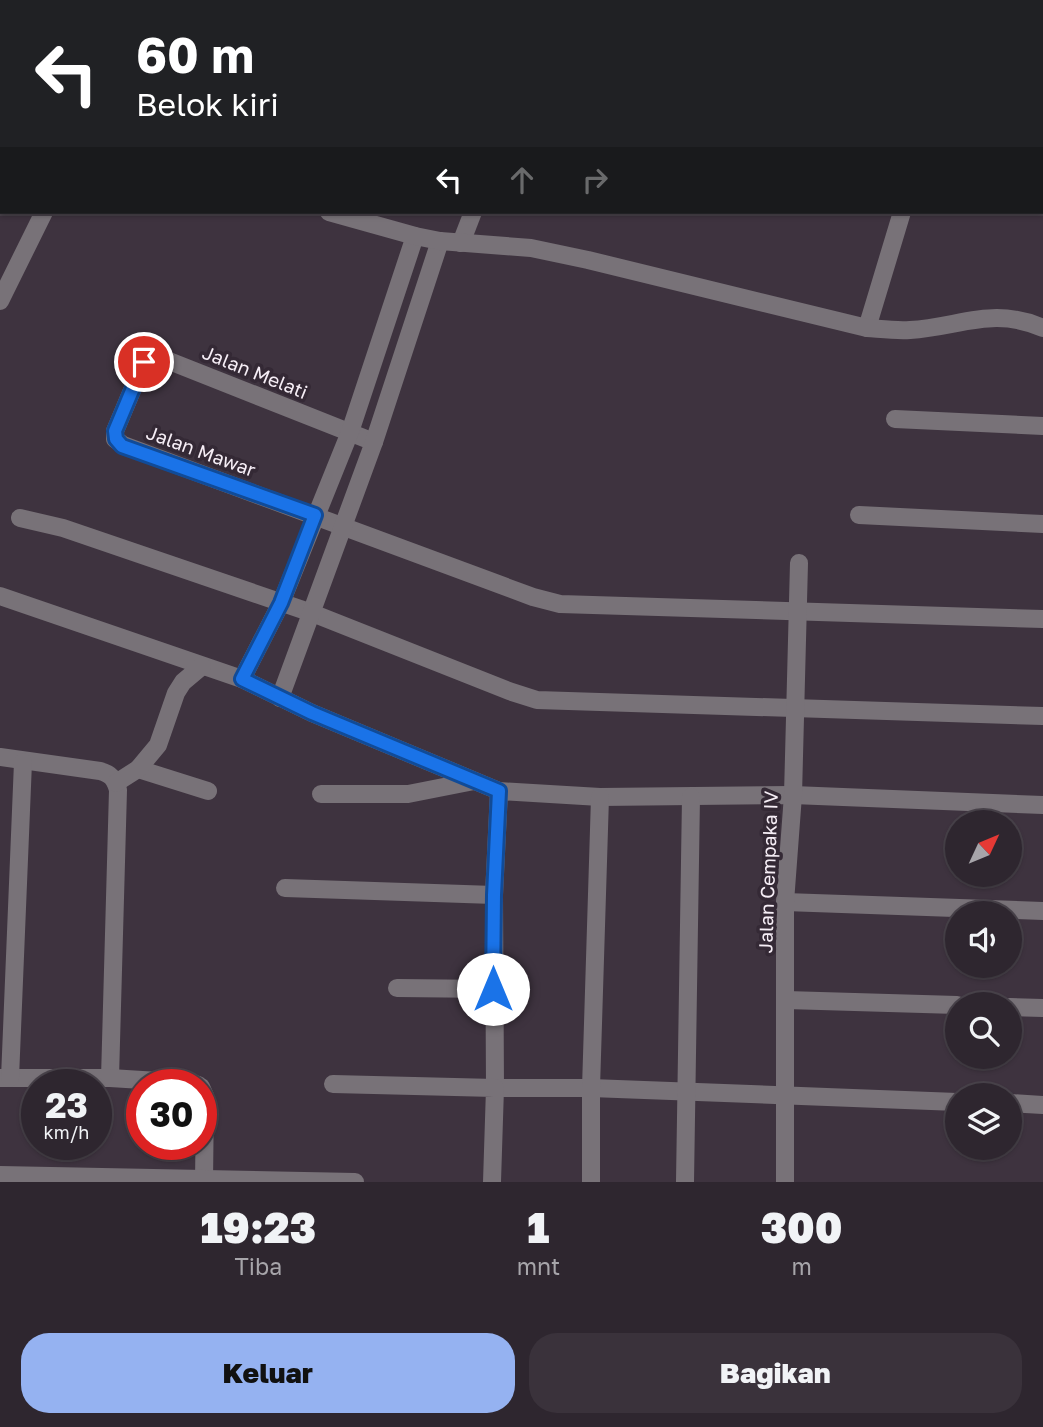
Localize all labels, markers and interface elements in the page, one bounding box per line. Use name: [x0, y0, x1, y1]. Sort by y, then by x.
text: 60 m: [136, 25, 254, 84]
icon: left: [21, 28, 112, 119]
text: Belok kiri: [136, 85, 279, 123]
icon: left: [430, 161, 468, 199]
icon: ahead: [503, 161, 541, 199]
icon: right: [576, 161, 614, 199]
pin: [114, 332, 174, 392]
street label: Jalan Melati: [199, 340, 311, 403]
icon: arrive: [125, 343, 163, 381]
street label: Jalan Mawar: [143, 420, 259, 481]
street label: Jalan Cempaka IV: [753, 790, 782, 954]
north arrow: [945, 810, 1022, 887]
map controls: [945, 810, 1022, 1160]
button: sound: [945, 901, 1022, 978]
position arrow: [456, 952, 530, 1026]
button: search: [945, 992, 1022, 1069]
speed limit sign: 30: [126, 1069, 217, 1160]
button: layers: [945, 1083, 1022, 1160]
text: 23: [45, 1084, 88, 1126]
text: km/h: [44, 1121, 89, 1143]
text: 19:23: [200, 1202, 316, 1252]
text: 1: [527, 1202, 550, 1252]
text: 300: [761, 1202, 843, 1252]
text: Tiba: [235, 1252, 282, 1280]
text: mnt: [517, 1252, 560, 1280]
text: m: [791, 1252, 812, 1280]
button: Keluar: [21, 1333, 515, 1413]
button: Bagikan: [529, 1333, 1022, 1413]

